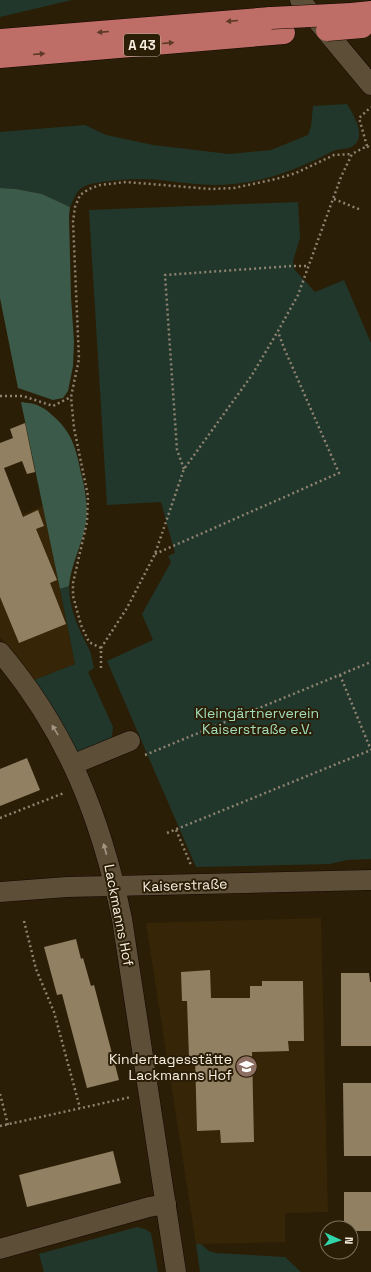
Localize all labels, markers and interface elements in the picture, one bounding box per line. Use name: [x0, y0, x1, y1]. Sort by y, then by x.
one-way arrow: [226, 18, 238, 25]
one-way arrow: [97, 28, 109, 35]
road number: A 43: [124, 34, 160, 56]
one-way arrow: [162, 39, 174, 46]
one-way arrow: [33, 50, 45, 57]
park label: Kleingärtnerverein Kaiserstraße e.V.: [195, 704, 319, 738]
one-way arrow: [51, 724, 58, 736]
one-way arrow: [102, 843, 108, 855]
street label: Lackmanns Hof: [100, 863, 138, 967]
street label: Kaiserstraße: [142, 875, 228, 895]
place label: Kindertagesstätte Lackmanns Hof: [109, 1050, 232, 1084]
school or university icon: Kindertagesstätte Lackmanns Hof: [234, 1054, 260, 1080]
north arrow: [319, 1220, 359, 1260]
text: N: [342, 1236, 356, 1245]

